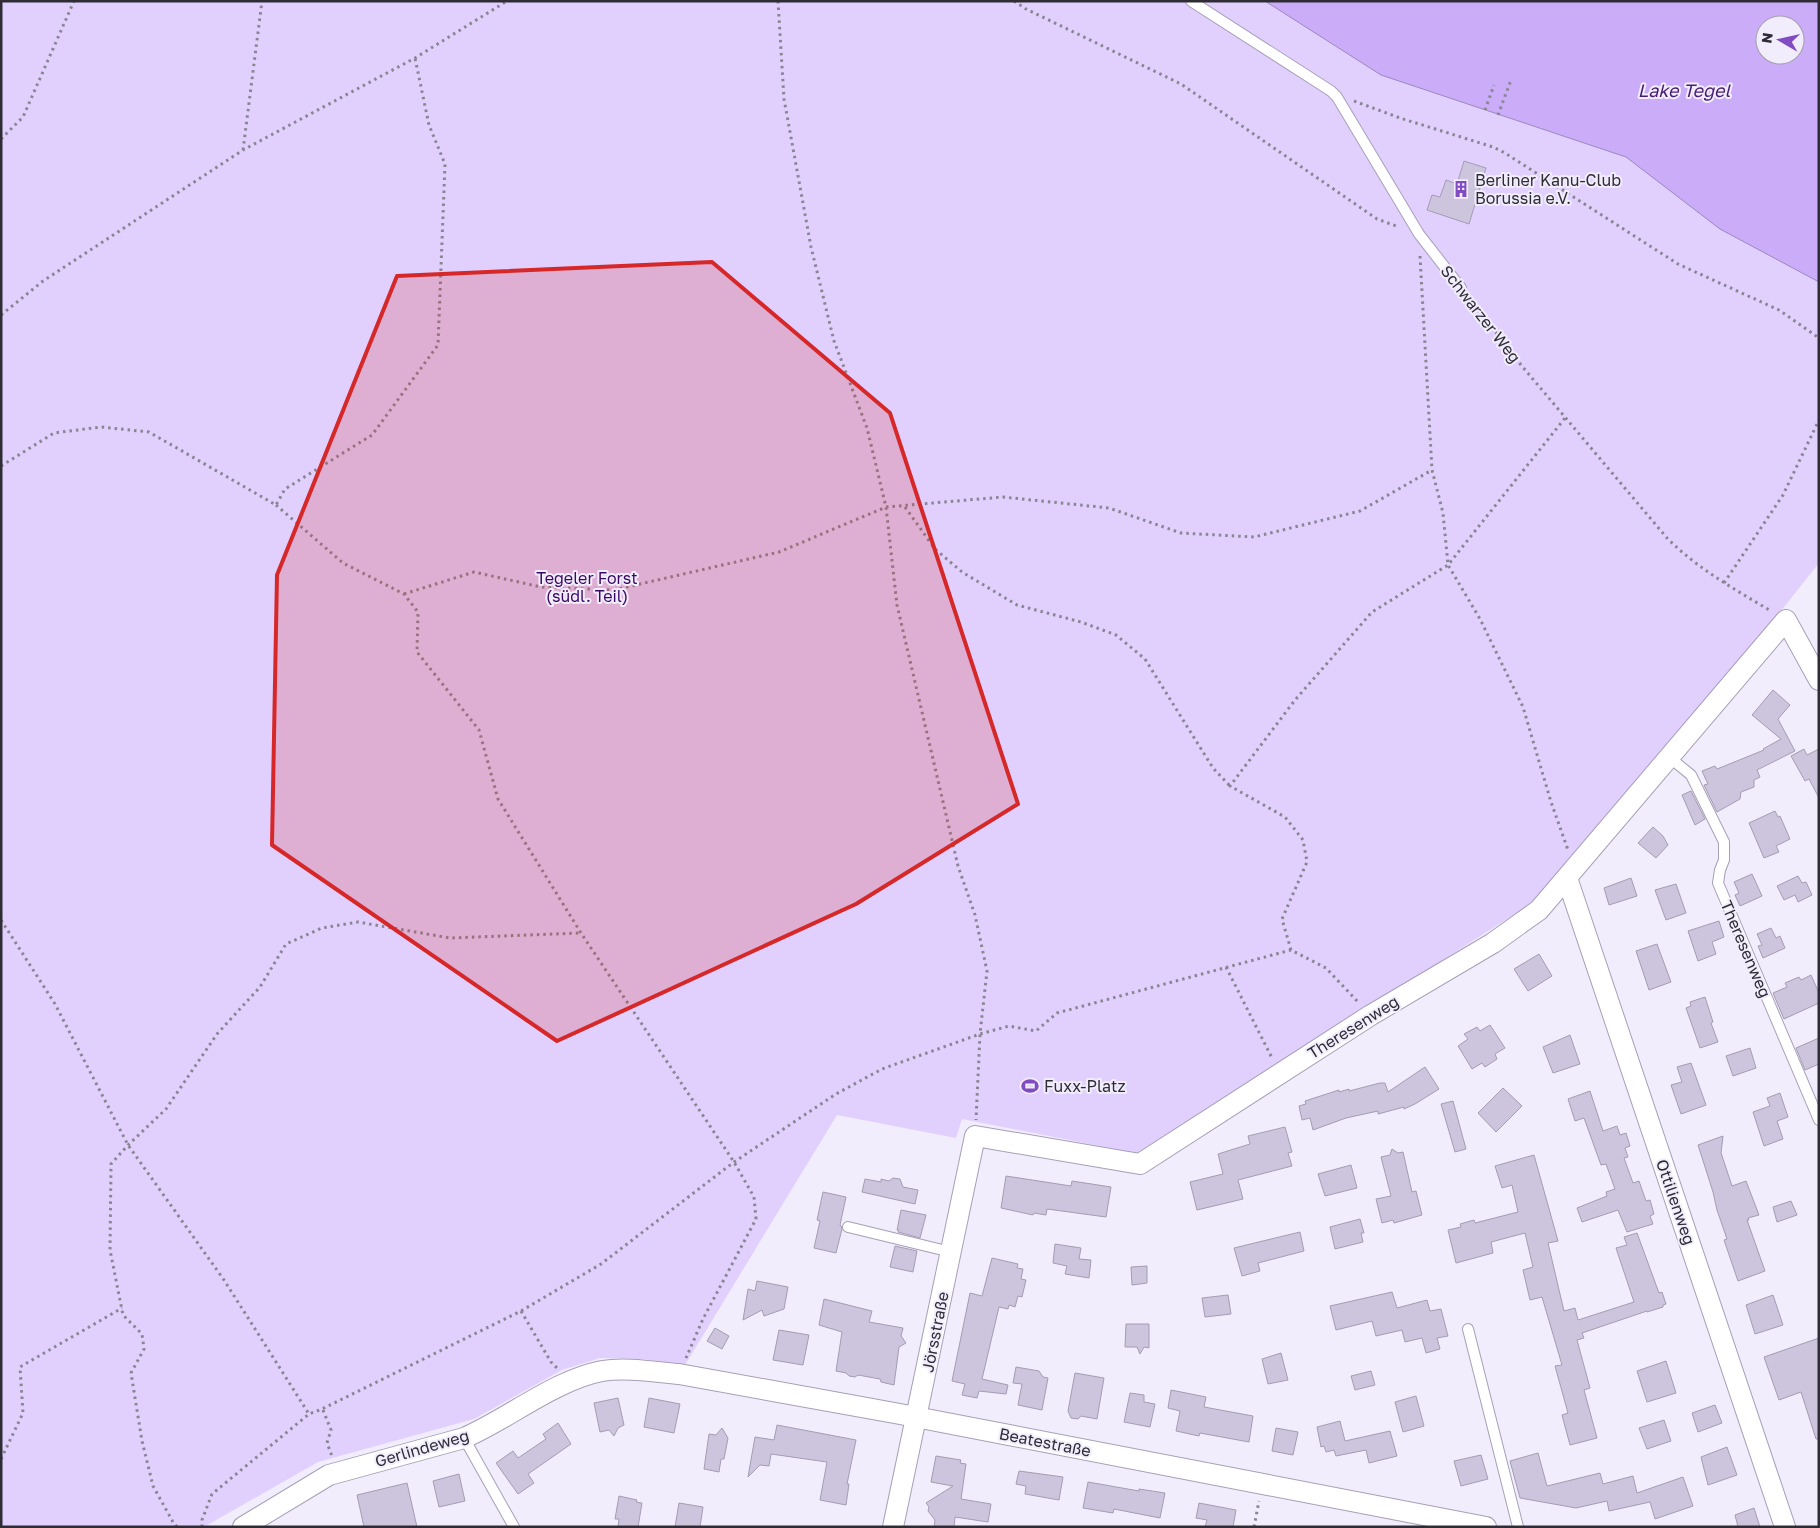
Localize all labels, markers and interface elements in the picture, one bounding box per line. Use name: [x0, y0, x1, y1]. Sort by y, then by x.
north arrow: [1755, 15, 1805, 65]
text: N: [1757, 31, 1776, 44]
water label: Lake Tegel: [1638, 79, 1732, 101]
place label: Berliner Kanu-Club Borussia e.V.: [1475, 170, 1621, 208]
building icon: Berliner Kanu-Club Borussia e.V.: [1451, 179, 1471, 199]
street label: Schwarzer Weg: [1437, 261, 1525, 367]
park label: Tegeler Forst (südl. Teil): [536, 568, 638, 606]
street label: Theresenweg: [1717, 897, 1775, 1001]
street label: Theresenweg: [1304, 991, 1402, 1063]
sports icon: Fuxx-Platz: [1020, 1076, 1040, 1096]
place label: Fuxx-Platz: [1044, 1076, 1126, 1096]
street label: Ottilienweg: [1652, 1157, 1700, 1247]
street label: Jörsstraße: [917, 1290, 953, 1374]
street label: Beatestraße: [997, 1423, 1093, 1461]
street label: Gerlindeweg: [373, 1425, 471, 1471]

